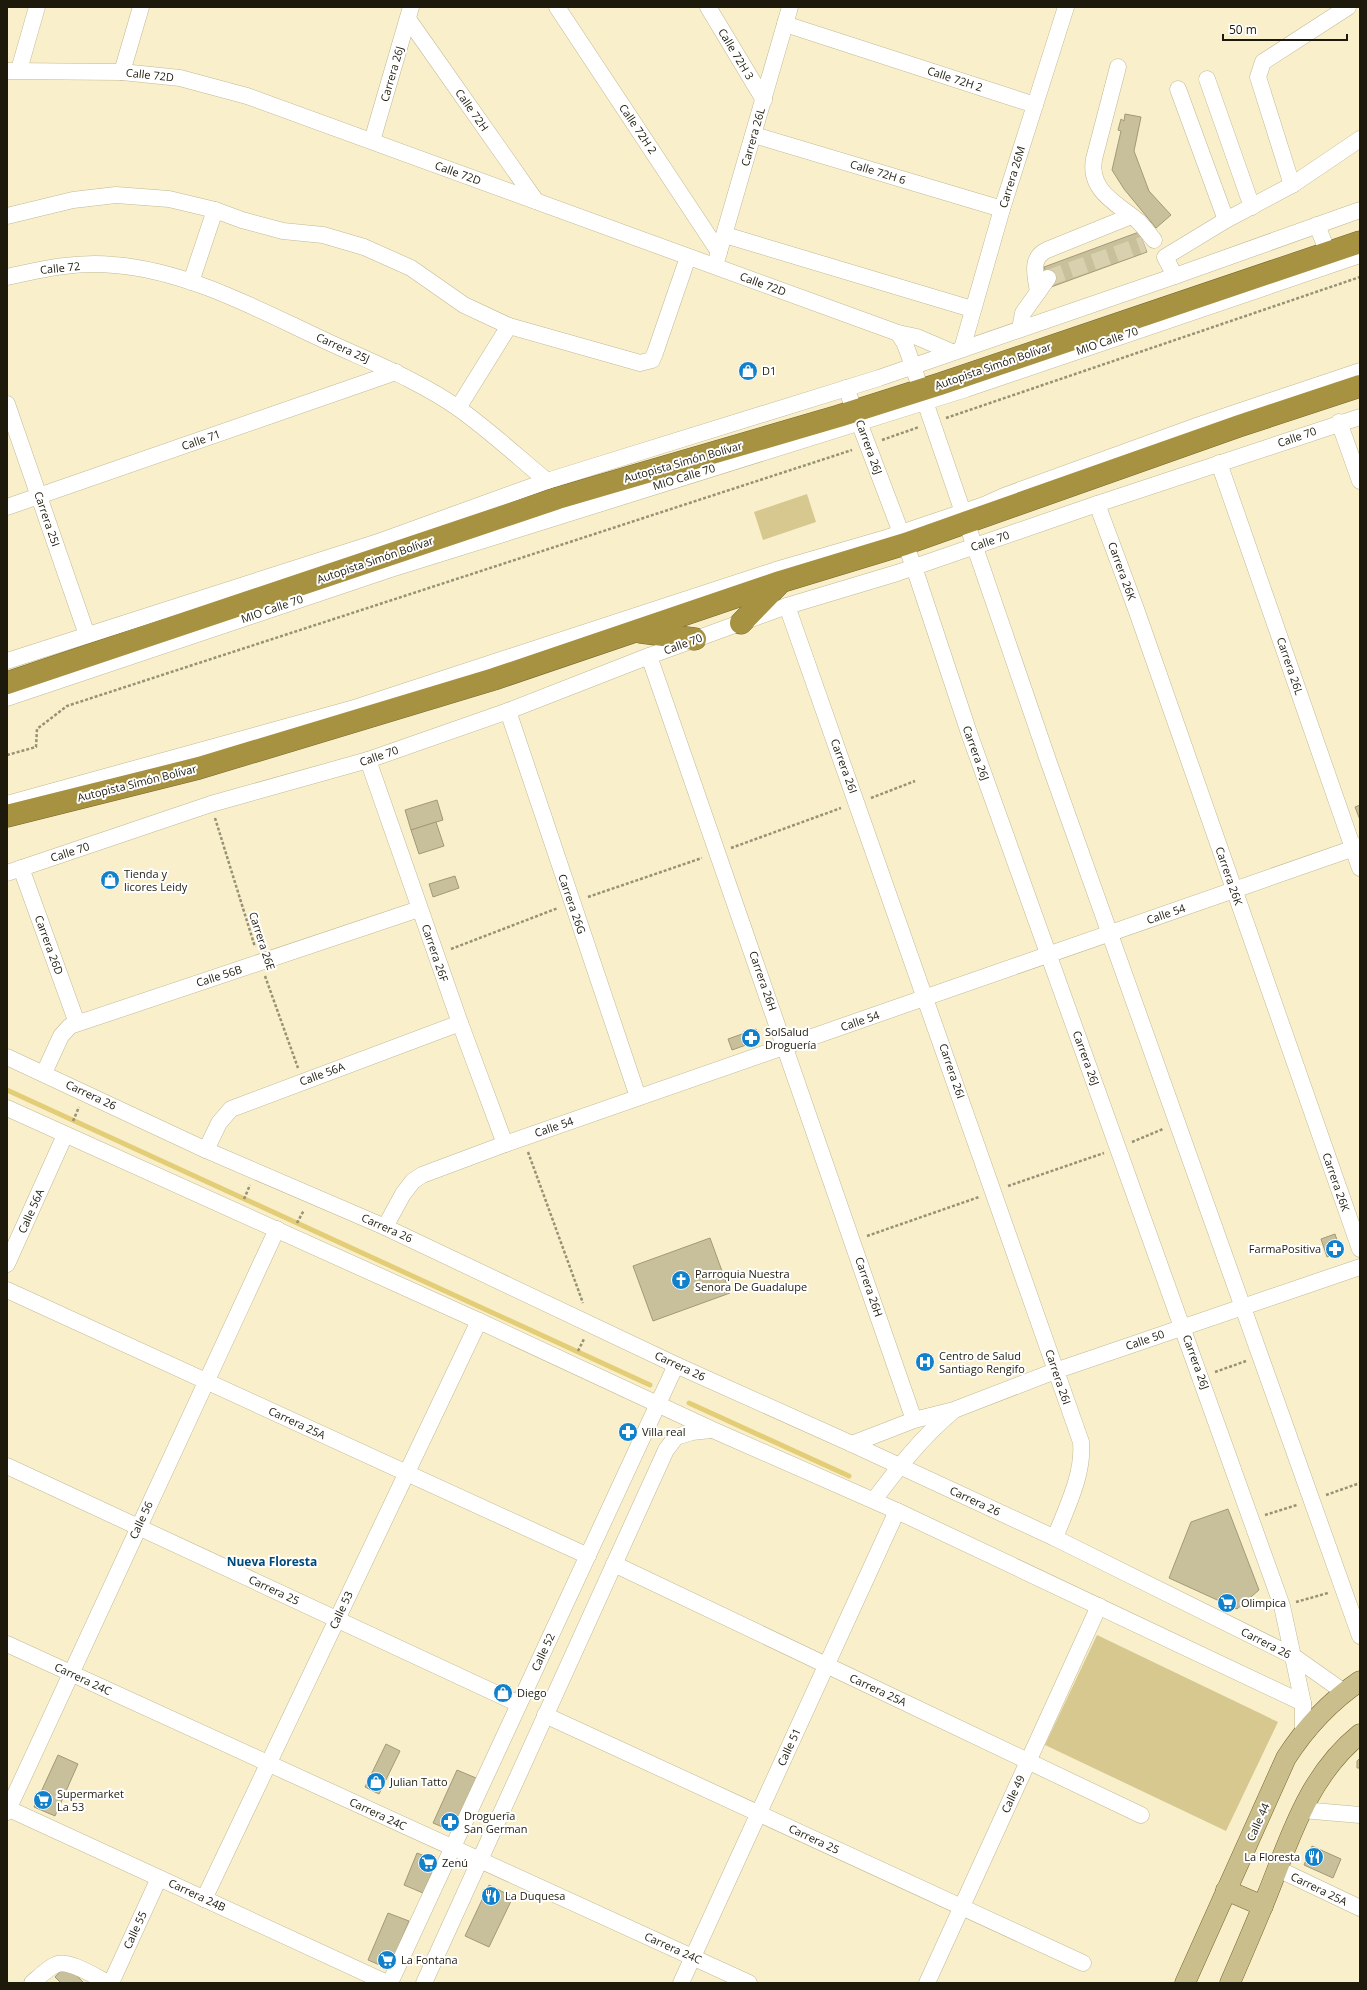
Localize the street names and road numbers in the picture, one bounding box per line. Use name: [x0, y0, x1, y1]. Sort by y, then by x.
street label: Calle 72H 3: [715, 25, 758, 82]
street label: Carrera 26J: [376, 44, 407, 103]
street label: Calle 72H 2: [926, 63, 985, 95]
street label: Calle 72D: [125, 65, 175, 84]
street label: Calle 72H: [452, 86, 492, 134]
street label: Calle 72H 2: [616, 101, 661, 157]
street label: Carrera 26L: [737, 106, 768, 168]
street label: Carrera 26M: [995, 144, 1028, 210]
street label: Calle 72H 6: [848, 156, 908, 187]
street label: Calle 72D: [433, 157, 483, 188]
street label: Calle 72: [39, 258, 81, 277]
street label: Calle 72D: [738, 268, 788, 299]
street label: MIO Calle 70: [1074, 323, 1140, 358]
street label: Carrera 25J: [314, 329, 372, 366]
street label: Autopista Simón Bolívar: [932, 338, 1054, 393]
street label: Carrera 26J: [853, 417, 886, 476]
street label: Calle 70: [1275, 423, 1318, 450]
street label: Calle 71: [179, 426, 222, 453]
street label: Autopista Simón Bolívar: [622, 437, 744, 486]
street label: MIO Calle 70: [651, 460, 717, 493]
street label: Carrera 25I: [31, 489, 64, 548]
street label: Calle 70: [968, 527, 1011, 554]
street label: Autopista Simón Bolívar: [314, 532, 436, 587]
street label: Carrera 26K: [1105, 540, 1140, 602]
street label: MIO Calle 70: [239, 591, 305, 626]
street label: Calle 70: [661, 630, 704, 657]
street label: Carrera 26L: [1274, 635, 1307, 697]
street label: Carrera 26J: [960, 723, 993, 782]
street label: Carrera 26I: [828, 736, 861, 795]
street label: Calle 70: [357, 742, 400, 769]
street label: Autopista Simón Bolívar: [76, 760, 199, 805]
street label: Calle 70: [48, 838, 91, 865]
street label: Carrera 26K: [1212, 845, 1247, 907]
street label: Carrera 26G: [555, 872, 590, 936]
street label: Calle 54: [1144, 900, 1188, 927]
street label: Carrera 26E: [246, 910, 279, 972]
street label: Carrera 26D: [32, 913, 67, 977]
street label: Carrera 26F: [419, 922, 452, 984]
street label: Carrera 26H: [746, 949, 781, 1013]
street label: Calle 56B: [194, 961, 244, 990]
street label: Calle 54: [838, 1007, 882, 1034]
street label: Carrera 26J: [1070, 1028, 1103, 1087]
street label: Carrera 26I: [936, 1041, 969, 1100]
street label: Calle 56A: [297, 1058, 347, 1089]
street label: Carrera 26: [63, 1076, 119, 1113]
street label: Calle 54: [532, 1113, 576, 1140]
street label: Carrera 26K: [1319, 1151, 1354, 1213]
street label: Calle 56A: [14, 1186, 47, 1235]
street label: Carrera 26: [359, 1210, 415, 1245]
street label: Carrera 26H: [852, 1255, 887, 1319]
street label: Calle 50: [1123, 1326, 1166, 1353]
street label: Carrera 26J: [1180, 1332, 1213, 1391]
street label: Carrera 26: [652, 1347, 708, 1384]
street label: Carrera 26I: [1042, 1347, 1075, 1406]
street label: Carrera 25A: [266, 1403, 328, 1442]
street label: Carrera 26: [947, 1482, 1003, 1519]
street label: Calle 56: [125, 1498, 156, 1541]
street label: Carrera 25: [246, 1571, 302, 1608]
street label: Calle 53: [325, 1588, 356, 1631]
street label: Carrera 26: [1239, 1624, 1294, 1662]
street label: Calle 52: [527, 1630, 558, 1673]
street label: Carrera 24C: [52, 1659, 114, 1698]
street label: Carrera 25A: [847, 1670, 909, 1709]
street label: Calle 51: [773, 1725, 804, 1768]
street label: Calle 49: [997, 1772, 1028, 1815]
street label: Carrera 24C: [347, 1794, 409, 1833]
street label: Calle 44: [1243, 1800, 1273, 1843]
street label: Carrera 25: [786, 1820, 842, 1857]
street label: Carrera 25A: [1288, 1868, 1350, 1909]
street label: Carrera 24B: [166, 1875, 228, 1914]
street label: Calle 55: [119, 1908, 150, 1951]
street label: Carrera 24C: [642, 1928, 704, 1967]

